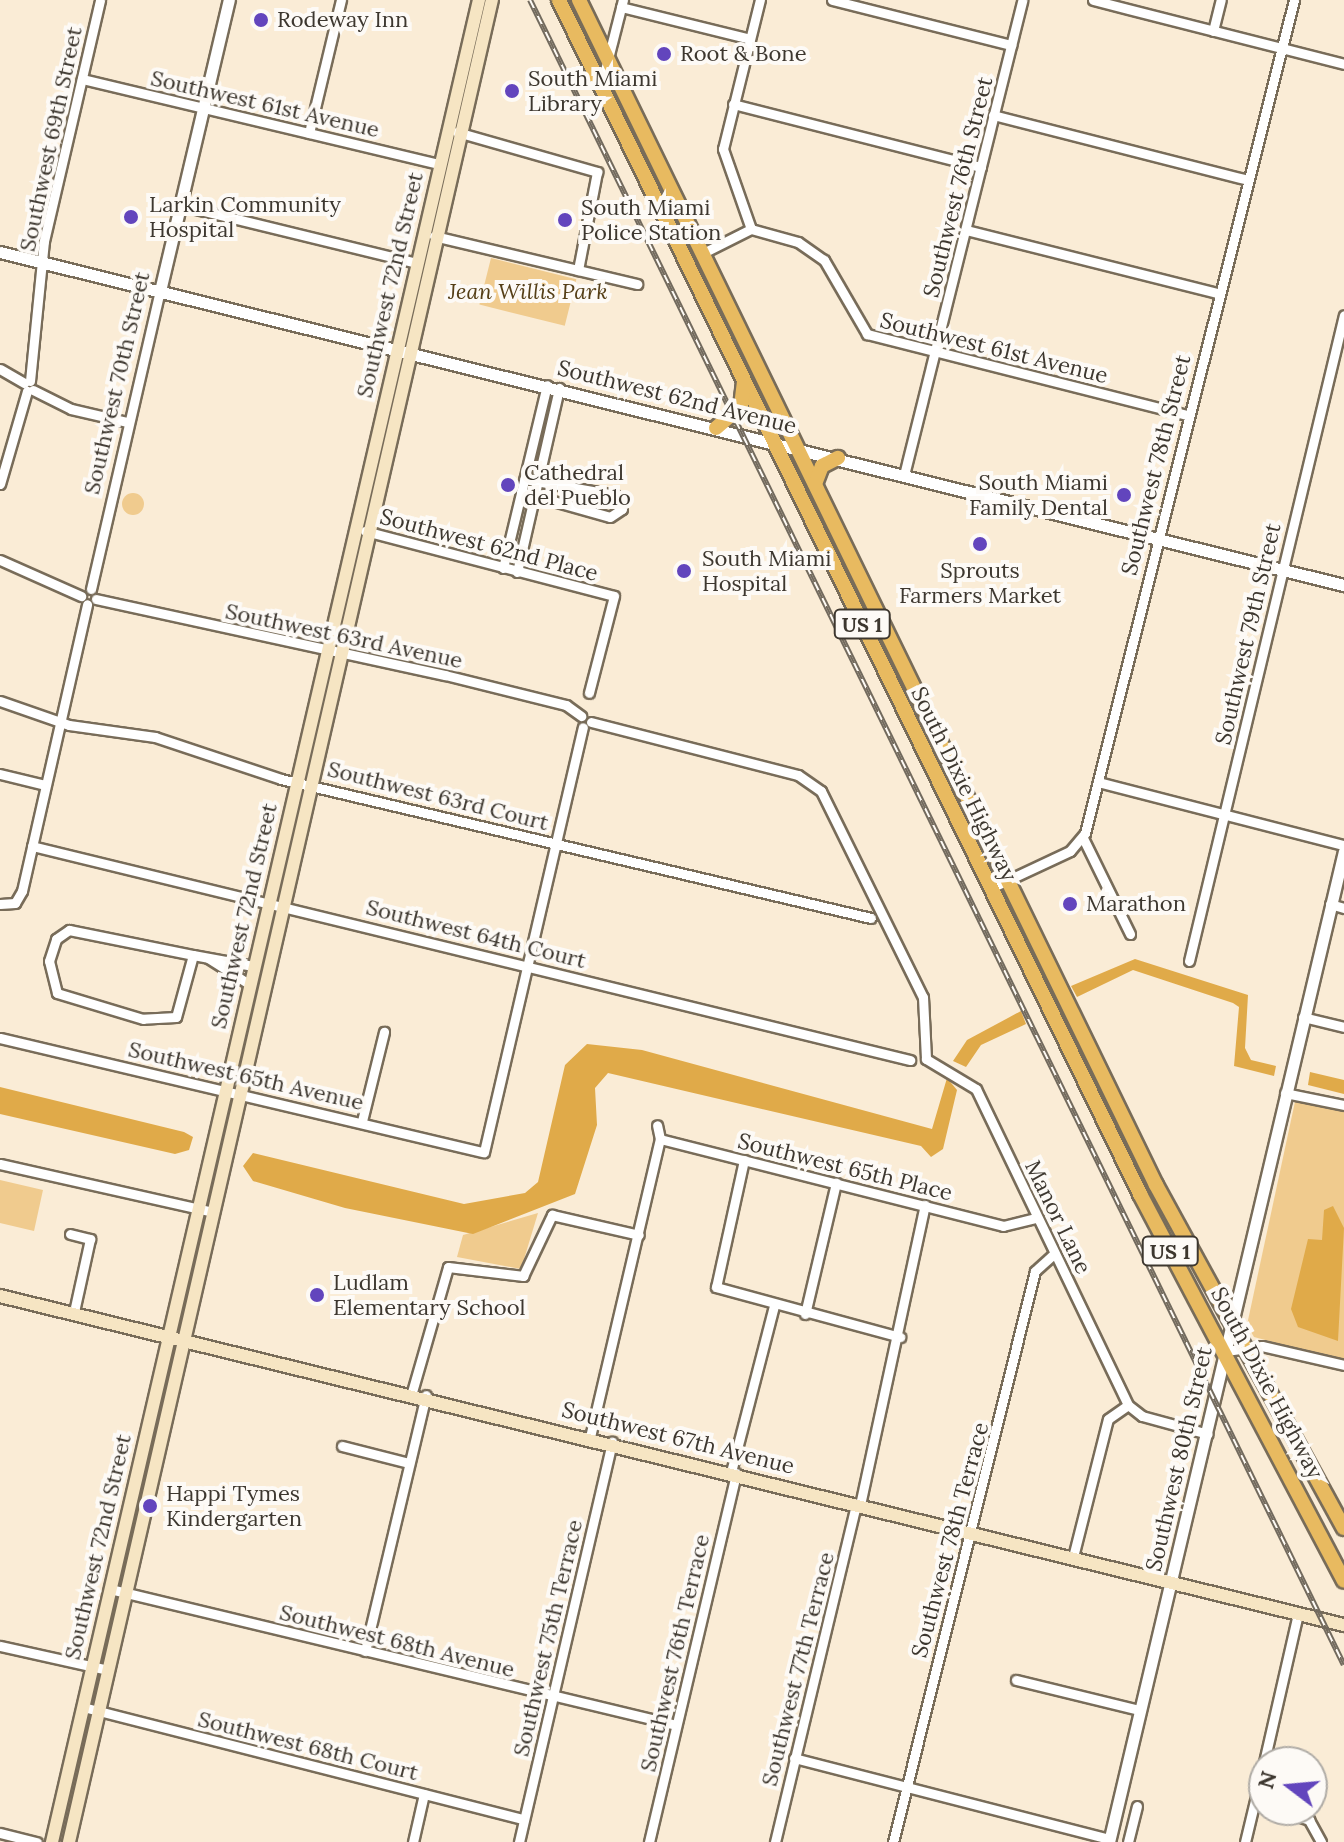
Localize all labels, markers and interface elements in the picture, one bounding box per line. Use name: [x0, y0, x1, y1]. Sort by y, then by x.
place label: Rodeway Inn: [277, 7, 408, 33]
marker: Rodeway Inn: [252, 11, 270, 29]
street label: Southwest 69th Street: [14, 24, 88, 254]
place label: Root & Bone: [680, 41, 807, 67]
marker: Root & Bone: [655, 45, 673, 63]
street label: Southwest 61st Avenue: [148, 65, 382, 143]
place label: South Miami Library: [528, 65, 658, 116]
street label: Southwest 76th Street: [918, 74, 998, 300]
marker: South Miami Library: [503, 82, 521, 100]
street label: Southwest 72nd Street: [351, 170, 429, 400]
place label: Larkin Community Hospital: [149, 191, 341, 242]
place label: South Miami Police Station: [581, 194, 721, 246]
marker: Larkin Community Hospital: [120, 206, 142, 228]
marker: South Miami Police Station: [556, 211, 574, 229]
street label: Southwest 70th Street: [79, 269, 155, 497]
park label: Jean Willis Park: [448, 279, 608, 305]
street label: Southwest 61st Avenue: [877, 307, 1111, 389]
street label: Southwest 78th Street: [1116, 352, 1196, 578]
street label: Southwest 62nd Avenue: [555, 355, 799, 439]
place label: Cathedral del Pueblo: [524, 459, 631, 510]
place label: South Miami Family Dental: [969, 469, 1108, 520]
marker: Cathedral del Pueblo: [499, 476, 517, 494]
marker: South Miami Family Dental: [1115, 486, 1133, 504]
street label: Southwest 62nd Place: [377, 503, 601, 587]
street label: Southwest 79th Street: [1210, 521, 1286, 747]
marker: Sprouts Farmers Market: [971, 535, 989, 553]
place label: South Miami Hospital: [702, 545, 832, 596]
place label: Sprouts Farmers Market: [899, 557, 1061, 608]
marker: South Miami Hospital: [673, 560, 695, 582]
street label: Southwest 63rd Avenue: [223, 598, 465, 674]
road number: US 1: [832, 608, 892, 640]
street label: South Dixie Highway: [905, 682, 1023, 886]
street label: Southwest 63rd Court: [325, 756, 551, 836]
street label: Southwest 72nd Street: [205, 801, 283, 1031]
place label: Marathon: [1086, 891, 1186, 917]
street label: Southwest 64th Court: [363, 894, 589, 974]
marker: Marathon: [1061, 895, 1079, 913]
street label: Southwest 65th Avenue: [126, 1036, 366, 1116]
street label: Southwest 65th Place: [735, 1128, 955, 1206]
street label: Manor Lane: [1019, 1156, 1097, 1278]
road number: US 1: [1140, 1235, 1200, 1267]
place label: Ludlam Elementary School: [333, 1269, 526, 1320]
street label: South Dixie Highway: [1205, 1283, 1329, 1483]
marker: Ludlam Elementary School: [308, 1286, 326, 1304]
street label: Southwest 80th Street: [1140, 1344, 1218, 1574]
street label: Southwest 67th Avenue: [559, 1396, 797, 1480]
street label: Southwest 78th Terrace: [906, 1419, 994, 1661]
street label: Southwest 72nd Street: [59, 1432, 137, 1662]
place label: Happi Tymes Kindergarten: [166, 1480, 302, 1532]
marker: Happi Tymes Kindergarten: [141, 1497, 159, 1515]
street label: Southwest 75th Terrace: [508, 1517, 588, 1759]
street label: Southwest 76th Terrace: [635, 1532, 715, 1774]
street label: Southwest 77th Terrace: [756, 1549, 840, 1789]
street label: Southwest 68th Avenue: [277, 1599, 517, 1683]
street label: Southwest 68th Court: [195, 1706, 421, 1786]
north arrow: [1248, 1746, 1328, 1826]
text: N: [1251, 1768, 1283, 1792]

